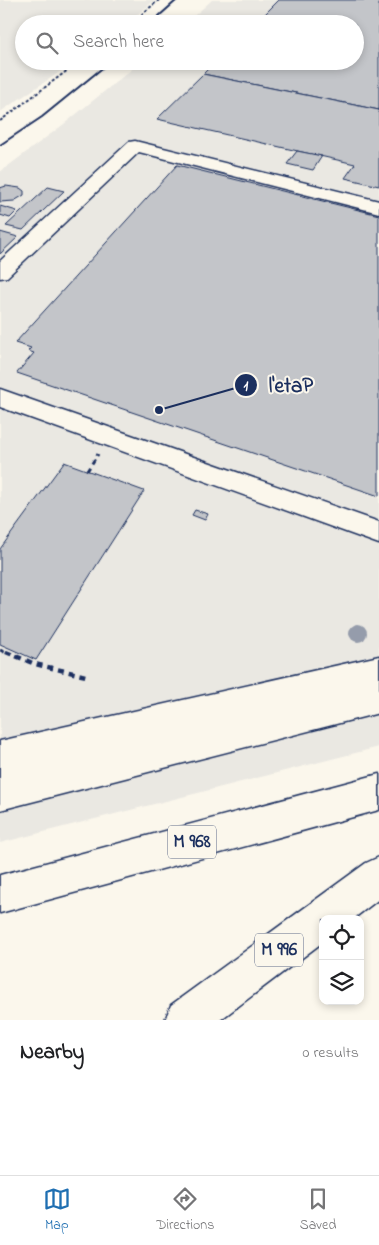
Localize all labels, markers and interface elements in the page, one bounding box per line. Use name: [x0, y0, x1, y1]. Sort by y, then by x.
search box: [15, 15, 364, 70]
icon: search: [33, 29, 61, 57]
text: Search here: [73, 29, 164, 56]
callout: l'etaP: [233, 367, 323, 403]
text: l'etaP: [269, 372, 313, 402]
text: 1: [244, 375, 249, 397]
road number: M 968: [168, 826, 216, 859]
map controls: [319, 915, 364, 1005]
button: locate: [319, 915, 364, 960]
road number: M 996: [255, 934, 303, 966]
button: layers: [319, 960, 364, 1005]
text: Nearby: [20, 1038, 84, 1068]
text: 0 results: [303, 1041, 359, 1065]
tab: Map: [43, 1185, 71, 1236]
tab: Directions: [156, 1185, 214, 1236]
tab: Saved: [300, 1185, 336, 1236]

